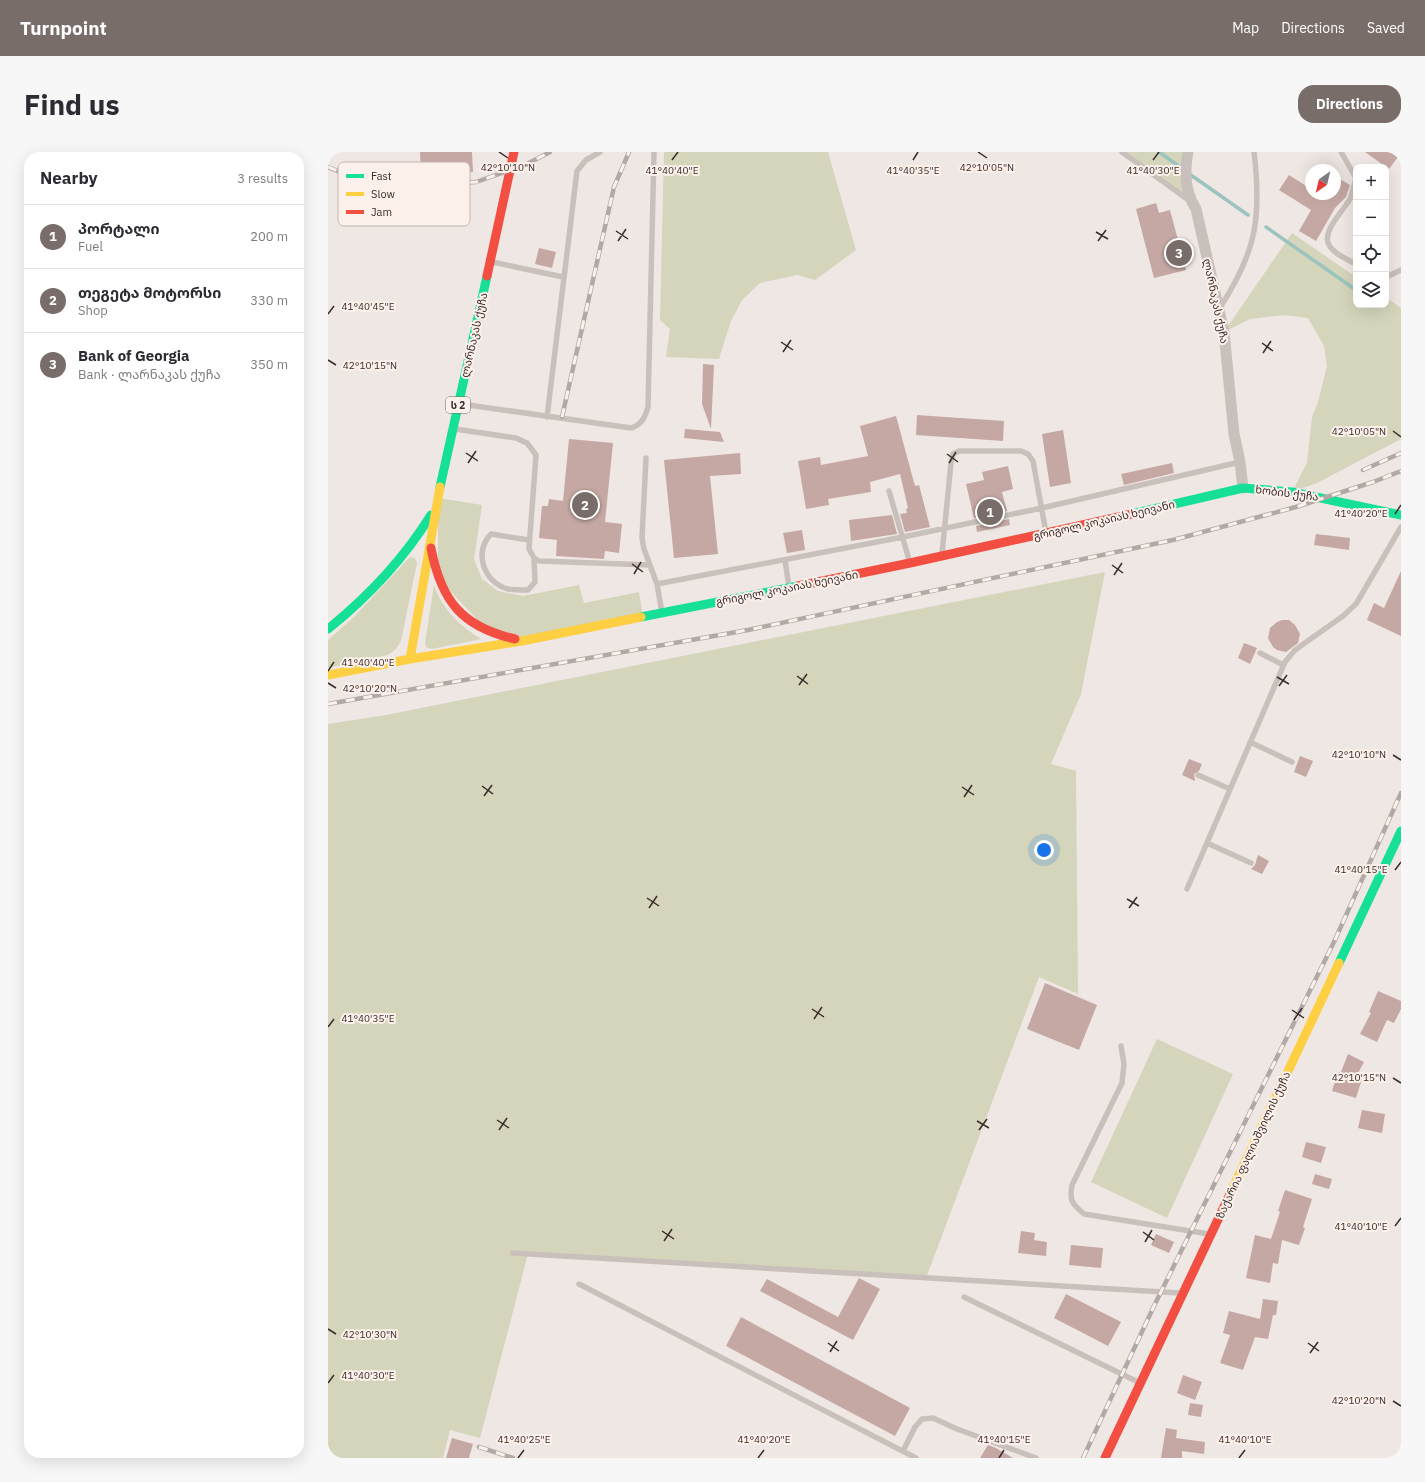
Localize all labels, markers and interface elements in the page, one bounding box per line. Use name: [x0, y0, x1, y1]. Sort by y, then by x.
text: Turnpoint: [20, 16, 107, 40]
text: Map: [1232, 19, 1259, 37]
text: Directions: [1281, 19, 1345, 37]
text: Saved: [1367, 19, 1405, 37]
button: Directions: [1298, 85, 1401, 123]
text: Find us: [24, 86, 120, 123]
text: 42°10'10"N: [481, 161, 535, 174]
text: 42°10'05"N: [960, 161, 1014, 174]
legend: [338, 162, 470, 226]
text: 41°40'40"E: [645, 164, 699, 177]
text: 41°40'35"E: [886, 164, 940, 177]
text: 41°40'30"E: [1126, 164, 1180, 177]
north arrow: [1305, 164, 1341, 200]
map controls: [1353, 164, 1389, 308]
button: +: [1353, 164, 1389, 200]
text: Nearby: [40, 167, 98, 189]
text: Fast: [371, 169, 392, 183]
text: 3 results: [237, 170, 288, 187]
text: Slow: [371, 187, 395, 201]
button: −: [1353, 200, 1389, 236]
text: Jam: [371, 205, 392, 219]
text: პორტალი: [78, 219, 160, 238]
text: 1: [49, 228, 57, 245]
text: 200 m: [250, 228, 288, 245]
button: locate: [1353, 236, 1389, 272]
text: Fuel: [78, 238, 103, 255]
pin: 3: [1166, 238, 1192, 268]
street label: ლარნაკას ქუჩა: [1200, 257, 1232, 345]
button: layers: [1353, 272, 1389, 308]
text: თეგეტა მოტორსი: [78, 283, 221, 302]
street label: ლარნაკას ქუჩა: [457, 291, 491, 379]
text: 2: [49, 292, 57, 309]
text: 330 m: [250, 292, 288, 309]
text: 41°40'45"E: [341, 300, 395, 313]
text: Shop: [78, 302, 108, 319]
text: Bank of Georgia: [78, 346, 190, 365]
text: 3: [49, 356, 57, 373]
text: 350 m: [250, 356, 288, 373]
text: 42°10'15"N: [343, 359, 397, 372]
text: Bank · ლარნაკას ქუჩა: [78, 366, 221, 383]
road number: ს 2: [446, 397, 470, 413]
text: 42°10'05"N: [1332, 425, 1386, 438]
street label: ხობის ქუჩა: [1255, 482, 1319, 504]
pin: 2: [572, 490, 598, 520]
pin: 1: [977, 497, 1003, 527]
street label: გრიგოლ კოკაიას ხეივანი: [1032, 497, 1176, 543]
text: 41°40'20"E: [1334, 507, 1388, 520]
street label: გრიგოლ კოკაიას ხეივანი: [715, 567, 859, 609]
text: 41°40'40"E: [341, 656, 395, 669]
text: 42°10'20"N: [343, 682, 397, 695]
text: 42°10'10"N: [1332, 748, 1386, 761]
your location: [1034, 840, 1054, 860]
text: 41°40'15"E: [1334, 863, 1388, 876]
text: 41°40'35"E: [341, 1012, 395, 1025]
street label: ზაქარია ფალიაშვილის ქუჩა: [1213, 1069, 1293, 1221]
text: 42°10'15"N: [1332, 1071, 1386, 1084]
text: 41°40'10"E: [1334, 1220, 1388, 1233]
text: 42°10'30"N: [343, 1328, 397, 1341]
text: 41°40'30"E: [341, 1369, 395, 1382]
text: 42°10'20"N: [1332, 1394, 1386, 1407]
text: 41°40'25"E: [497, 1433, 551, 1446]
text: 41°40'20"E: [737, 1433, 791, 1446]
text: 41°40'15"E: [977, 1433, 1031, 1446]
text: 41°40'10"E: [1218, 1433, 1272, 1446]

